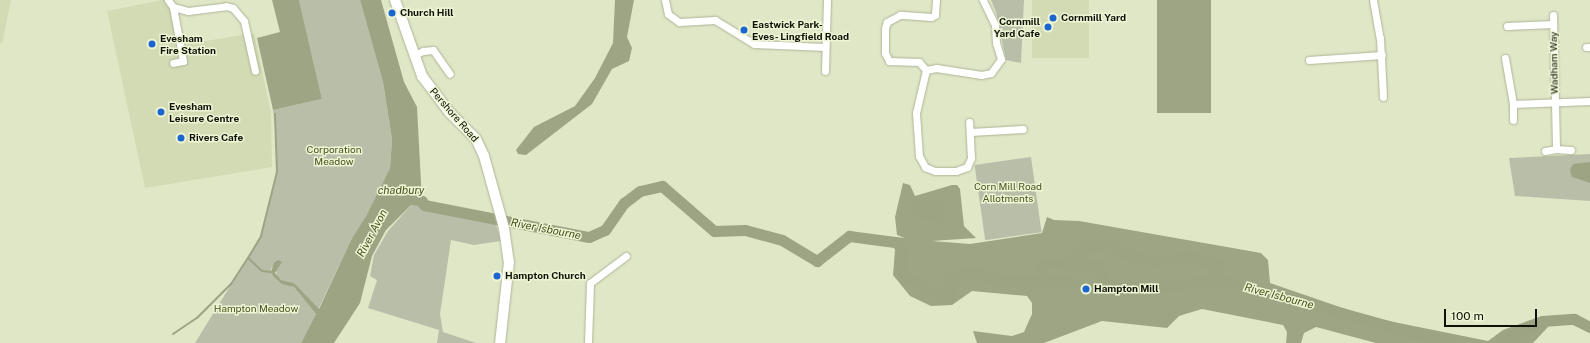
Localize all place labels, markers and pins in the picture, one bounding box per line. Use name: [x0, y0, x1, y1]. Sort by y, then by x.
place label: Church Hill: [400, 7, 454, 19]
marker: Church Hill: [387, 8, 397, 18]
place label: Cornmill Yard: [1061, 12, 1126, 24]
marker: Cornmill Yard: [1048, 13, 1058, 23]
place label: Cornmill Yard Cafe: [994, 15, 1040, 38]
place label: Eastwick Park- Eves- Lingfield Road: [752, 18, 850, 42]
marker: Cornmill Yard Cafe: [1043, 22, 1053, 32]
marker: Eastwick Park- Eves- Lingfield Road: [739, 25, 749, 35]
place label: Evesham Fire Station: [160, 32, 216, 56]
marker: Evesham Fire Station: [147, 39, 157, 49]
place label: Evesham Leisure Centre: [169, 100, 239, 124]
marker: Evesham Leisure Centre: [156, 107, 166, 117]
place label: Rivers Cafe: [189, 132, 243, 144]
marker: Rivers Cafe: [176, 133, 186, 143]
place label: Hampton Church: [505, 270, 586, 282]
marker: Hampton Church: [492, 271, 502, 281]
place label: Hampton Mill: [1094, 283, 1158, 295]
marker: Hampton Mill: [1081, 284, 1091, 294]

